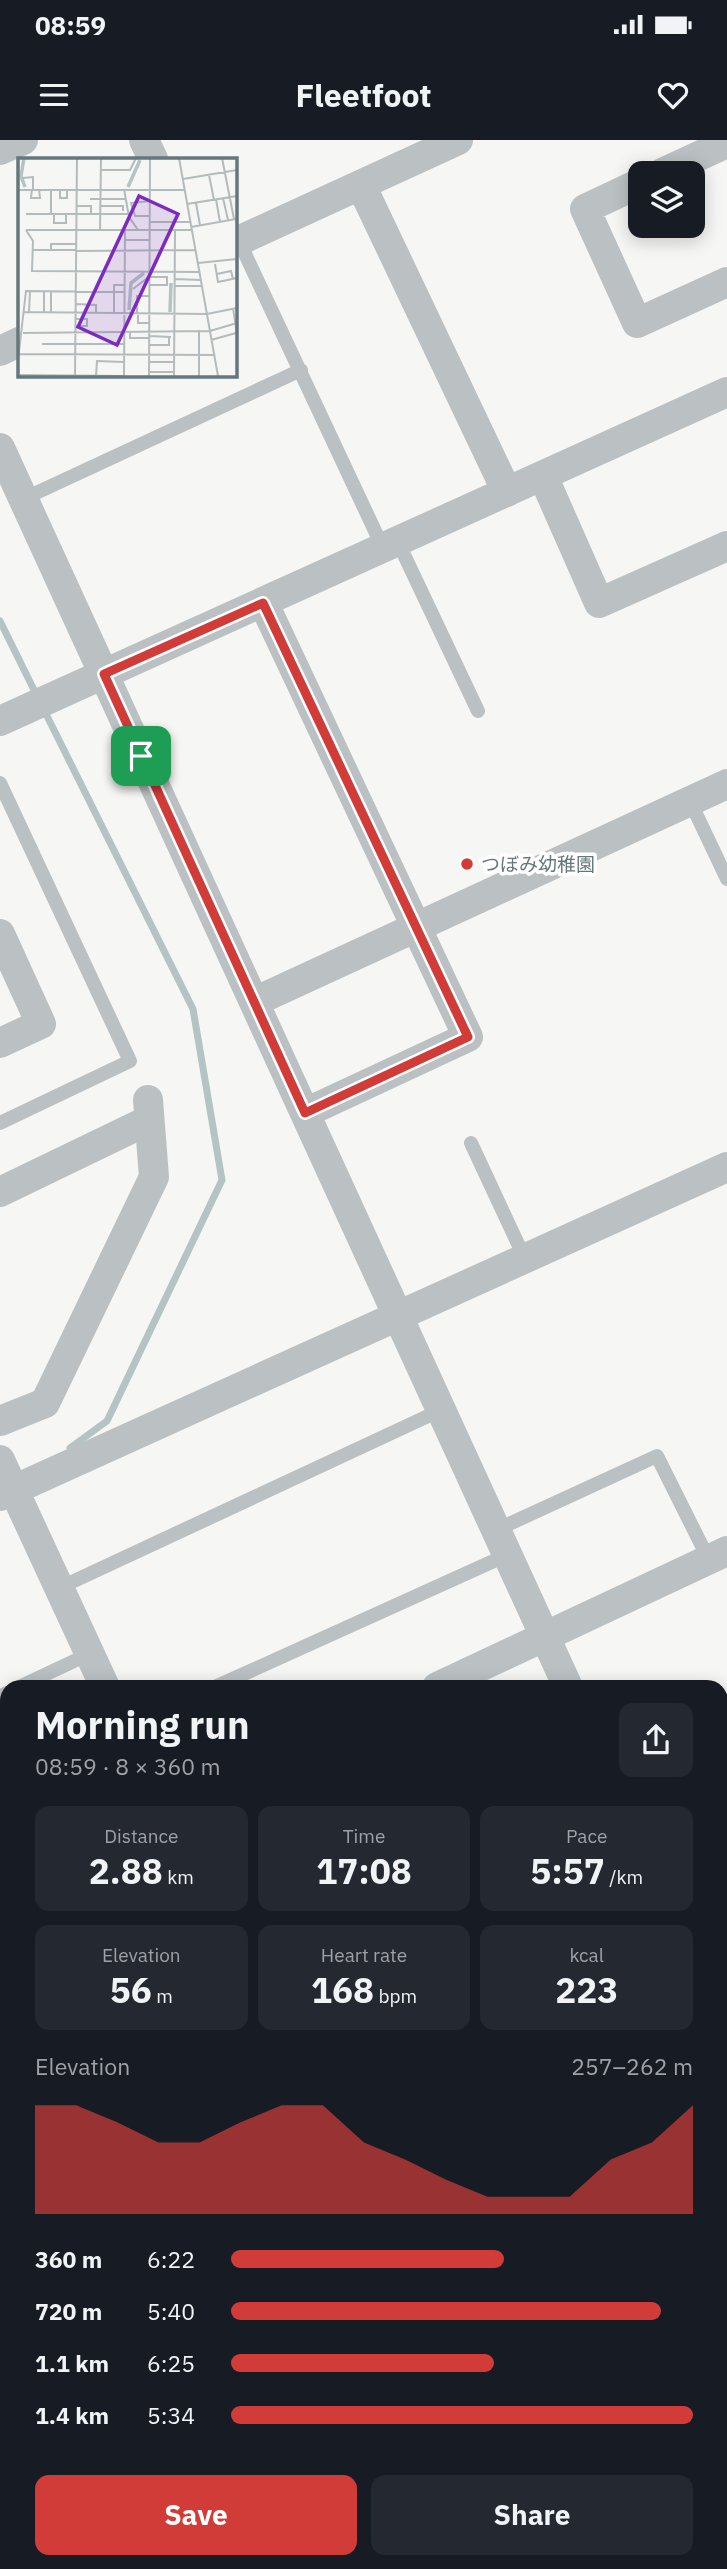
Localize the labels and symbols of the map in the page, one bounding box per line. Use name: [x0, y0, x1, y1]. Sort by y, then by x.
inset map: [18, 158, 236, 376]
pin: [111, 726, 171, 786]
place label: つぼみ幼稚園: [481, 852, 595, 876]
marker: つぼみ幼稚園: [459, 856, 475, 872]

